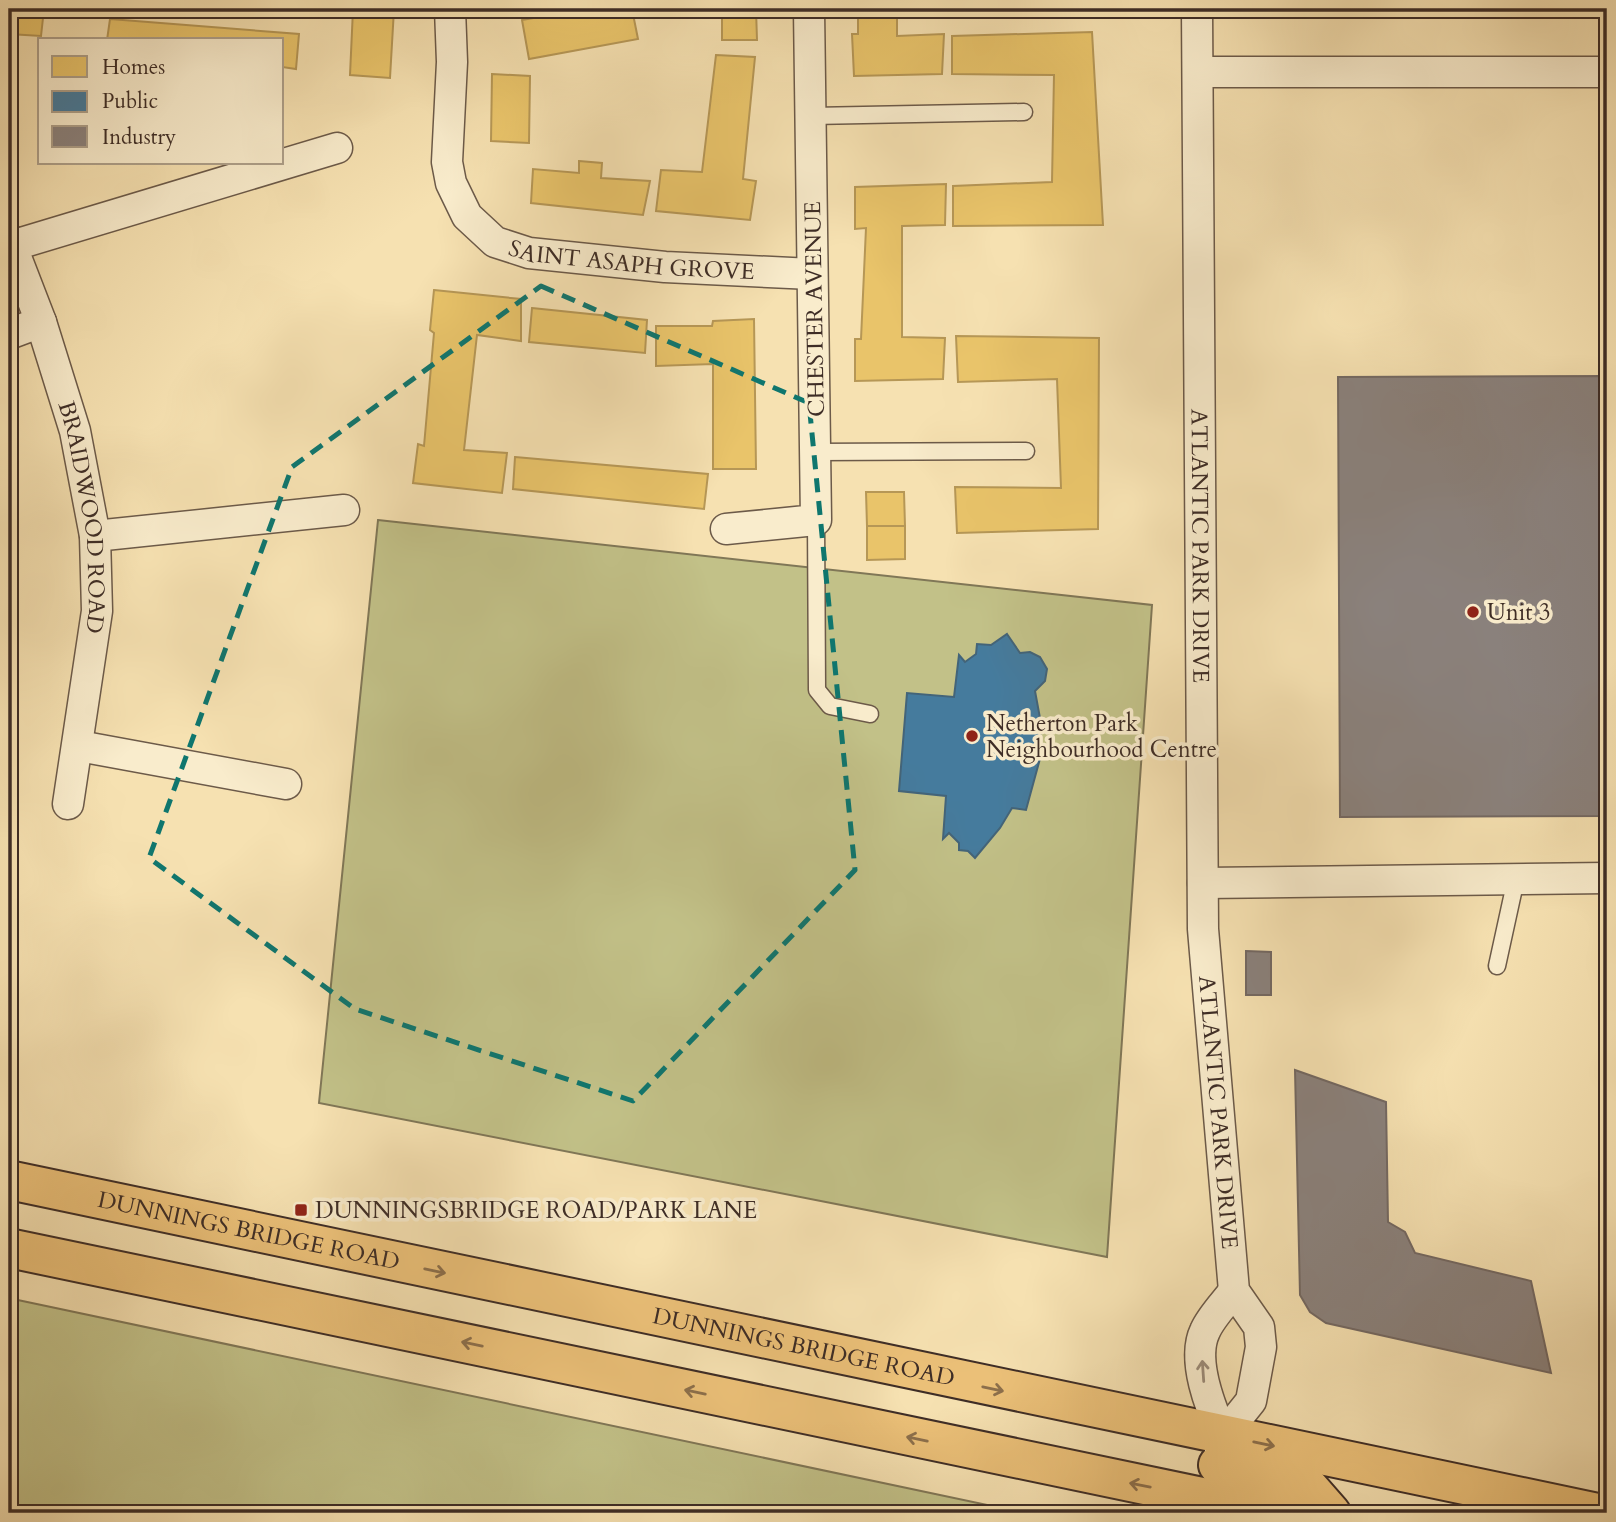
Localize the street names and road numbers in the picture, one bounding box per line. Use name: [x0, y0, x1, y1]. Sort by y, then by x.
street label: CHESTER AVENUE: [797, 201, 832, 417]
street label: SAINT ASAPH GROVE: [504, 232, 755, 287]
street label: BRAIDWOOD ROAD: [51, 397, 112, 636]
street label: ATLANTIC PARK DRIVE: [1184, 409, 1216, 683]
street label: ATLANTIC PARK DRIVE: [1191, 974, 1245, 1250]
street label: DUNNINGS BRIDGE ROAD: [95, 1184, 402, 1277]
street label: DUNNINGS BRIDGE ROAD: [650, 1300, 957, 1394]

